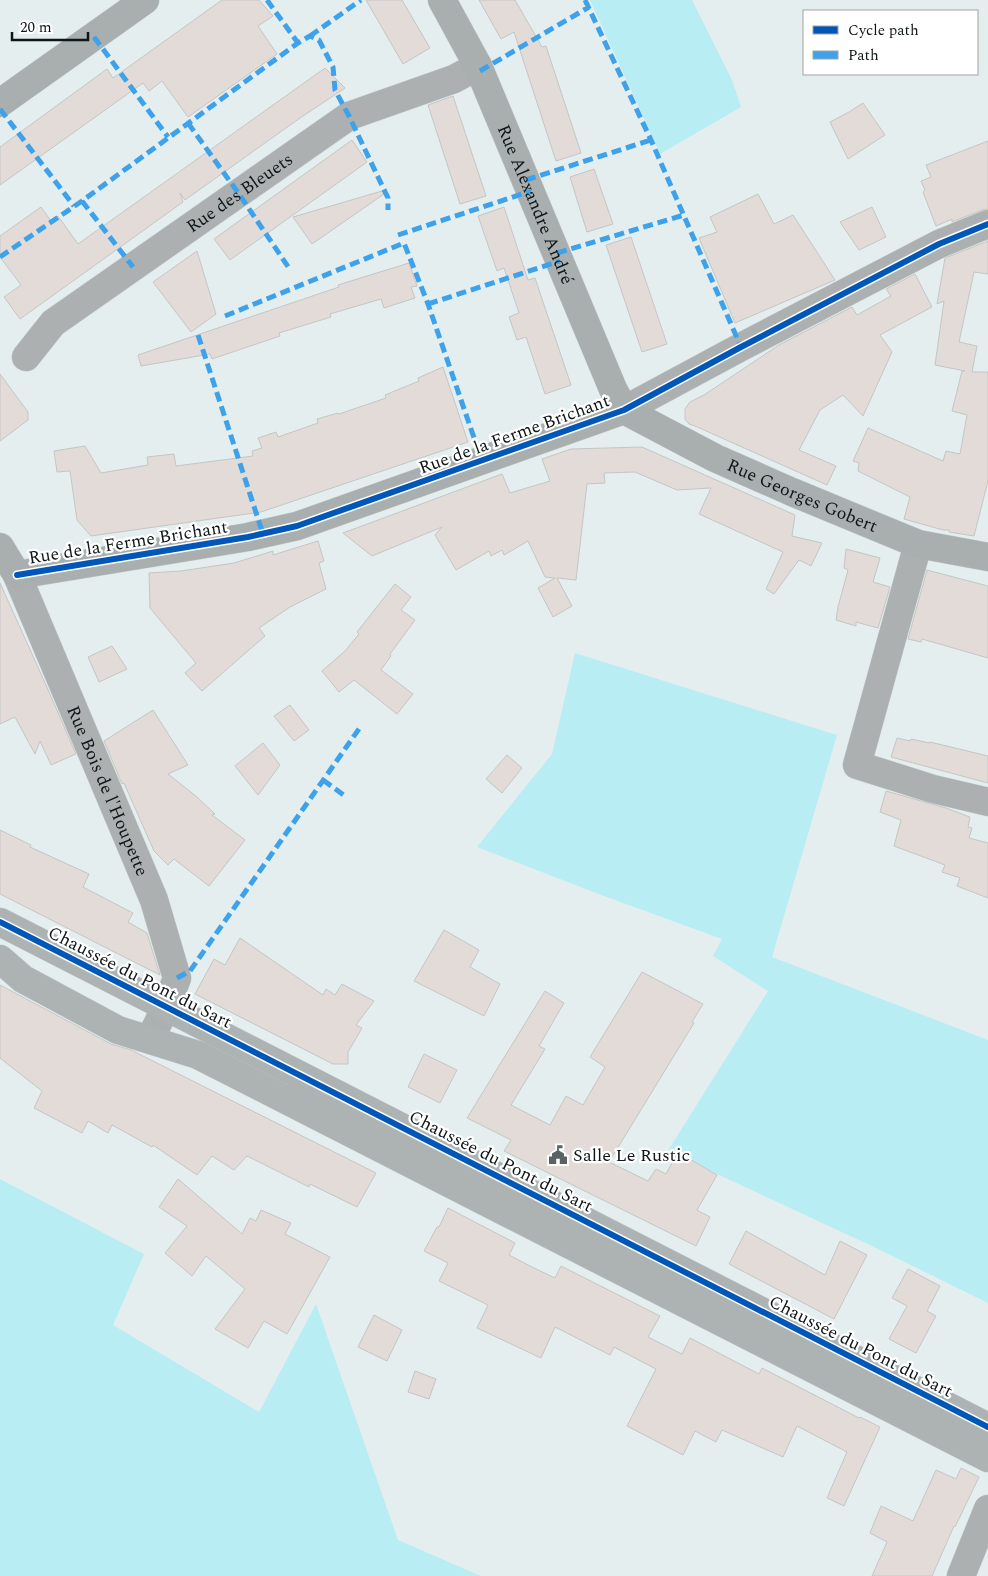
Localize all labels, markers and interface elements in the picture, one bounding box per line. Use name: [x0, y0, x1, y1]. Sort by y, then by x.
scale bar: [12, 10, 89, 42]
legend: [803, 10, 978, 75]
text: 20 m: [20, 16, 52, 39]
text: Cycle path: [848, 19, 919, 42]
text: Path: [848, 44, 879, 67]
street label: Rue Alexandre André: [490, 120, 581, 289]
street label: Rue des Bleuets: [181, 146, 299, 240]
street label: Rue de la Ferme Brichant: [415, 387, 613, 482]
street label: Rue Georges Gobert: [723, 452, 882, 540]
street label: Rue de la Ferme Brichant: [26, 513, 230, 572]
street label: Rue Bois de l'Houpette: [59, 701, 155, 880]
street label: Chaussée du Pont du Sart: [43, 919, 237, 1036]
street label: Chaussée du Pont du Sart: [404, 1103, 598, 1220]
place label: Salle Le Rustic: [573, 1142, 690, 1169]
public building icon: Salle Le Rustic: [547, 1144, 569, 1166]
street label: Chaussée du Pont du Sart: [764, 1288, 958, 1405]

